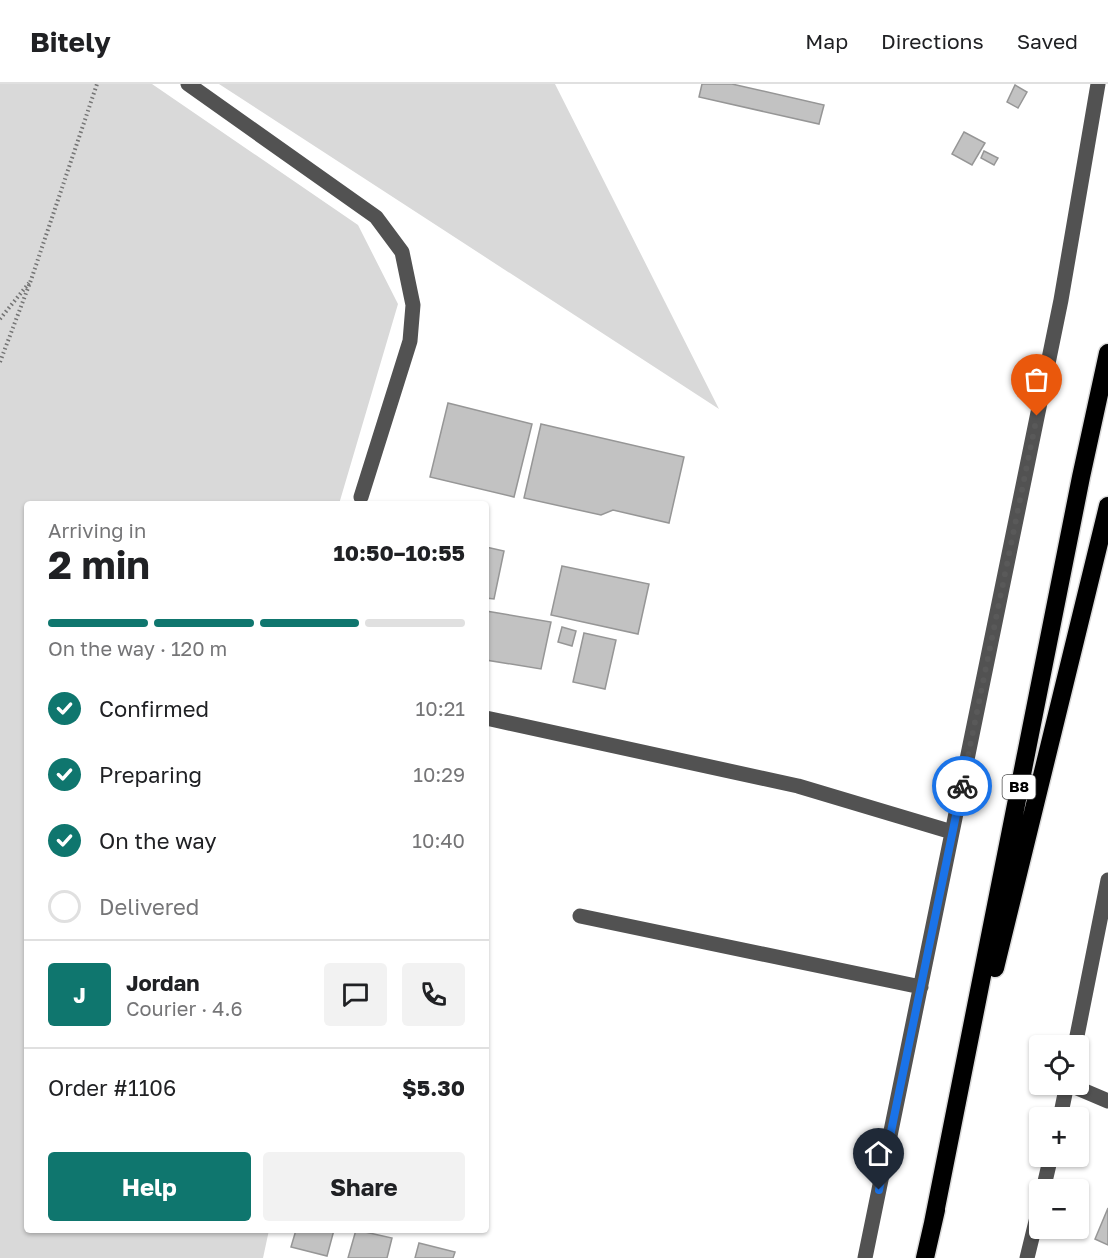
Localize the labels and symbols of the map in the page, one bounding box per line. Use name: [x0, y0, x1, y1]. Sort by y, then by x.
pin: [1011, 354, 1062, 416]
courier: [932, 756, 992, 816]
road number: B8: [1002, 775, 1036, 799]
pin: [853, 1128, 904, 1190]

